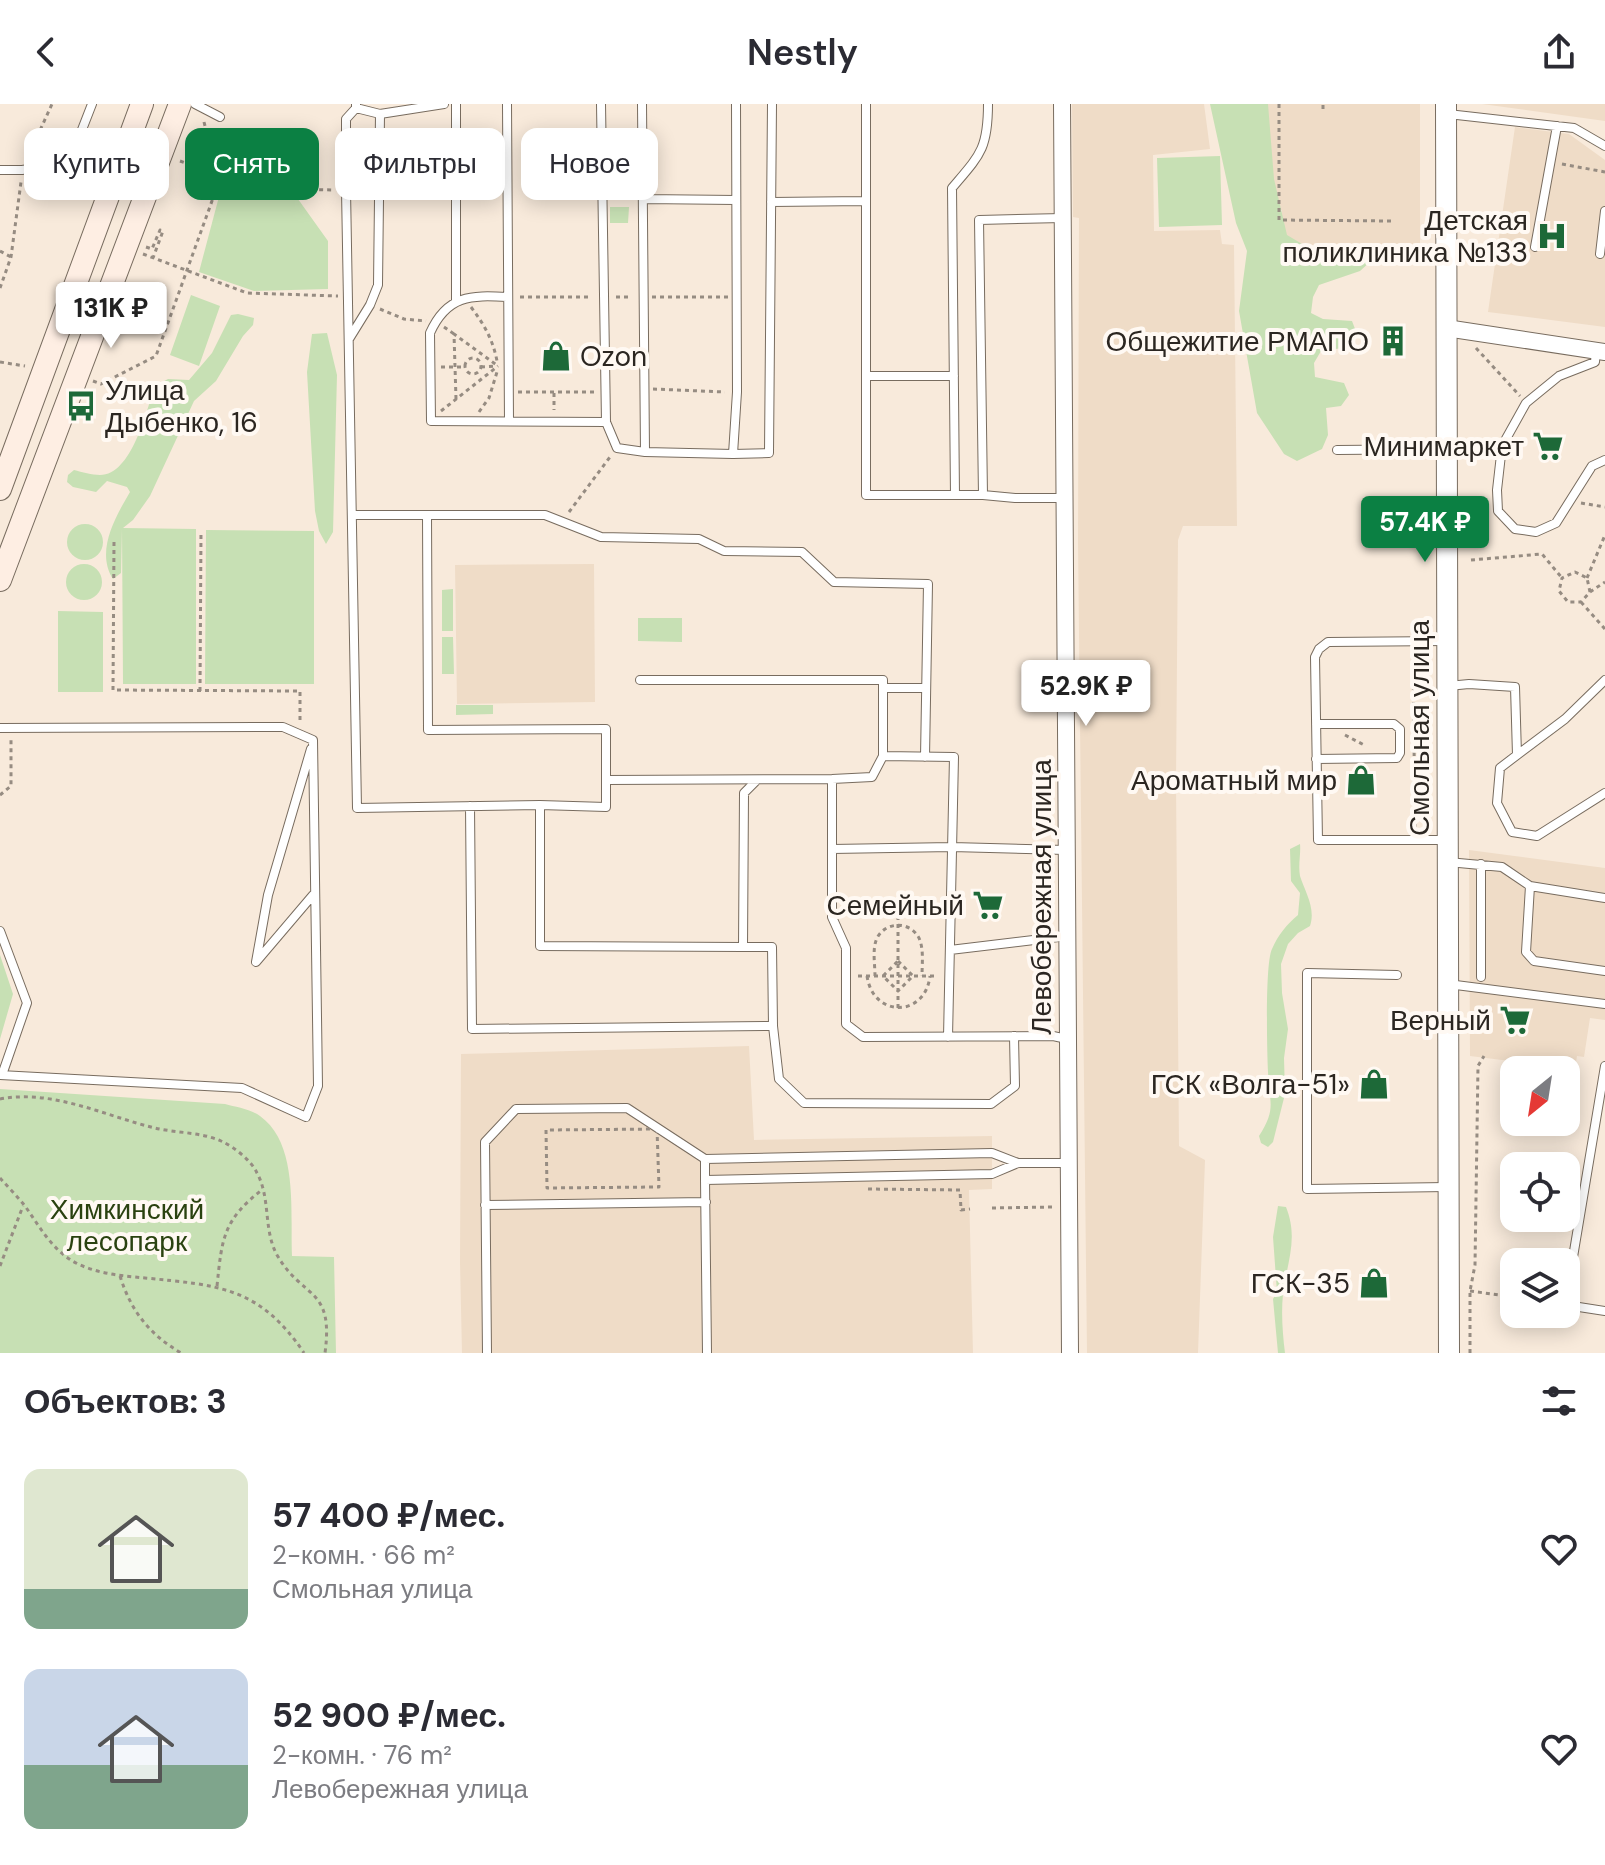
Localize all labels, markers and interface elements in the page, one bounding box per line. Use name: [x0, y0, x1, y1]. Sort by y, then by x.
text: Nestly: [747, 29, 858, 76]
icon: back: [24, 30, 68, 74]
icon: share: [1537, 30, 1581, 74]
chip: Купить: [24, 128, 169, 200]
chip: Снять: [185, 128, 319, 200]
chip: Фильтры: [335, 128, 505, 200]
chip: Новое: [521, 128, 658, 200]
place label: Детская поликлиника №133: [1283, 202, 1528, 271]
hospital icon: Детская поликлиника №133: [1535, 219, 1569, 253]
pin: 131K ₽: [46, 282, 176, 350]
text: 131K ₽: [74, 291, 148, 325]
place label: Общежитие РМАПО: [1105, 323, 1369, 360]
building icon: Общежитие РМАПО: [1376, 324, 1410, 358]
place label: Ozon: [580, 338, 647, 375]
shop icon: Ozon: [539, 339, 573, 373]
place label: Улица Дыбенко, 16: [105, 372, 258, 441]
bus stop icon: Улица Дыбенко, 16: [64, 389, 98, 423]
place label: Минимаркет: [1364, 428, 1524, 465]
supermarket icon: Минимаркет: [1531, 429, 1565, 463]
pin: 57.4K ₽: [1351, 496, 1499, 564]
text: 57.4K ₽: [1379, 505, 1471, 539]
street label: Смольная улица: [1401, 620, 1438, 836]
pin: 52.9K ₽: [1012, 660, 1160, 728]
text: 52.9K ₽: [1039, 669, 1133, 703]
street label: Левобережная улица: [1023, 759, 1060, 1035]
place label: Ароматный мир: [1131, 762, 1337, 799]
shop icon: Ароматный мир: [1344, 763, 1378, 797]
place label: Семейный: [827, 887, 964, 924]
supermarket icon: Семейный: [971, 888, 1005, 922]
place label: Верный: [1390, 1002, 1491, 1039]
supermarket icon: Верный: [1498, 1003, 1532, 1037]
north arrow: [1500, 1056, 1580, 1136]
map controls: [1500, 1056, 1580, 1328]
place label: ГСК «Волга-51»: [1151, 1066, 1350, 1103]
shop icon: ГСК «Волга-51»: [1357, 1067, 1391, 1101]
button: locate: [1500, 1152, 1580, 1232]
park label: Химкинский лесопарк: [50, 1191, 204, 1260]
button: layers: [1500, 1248, 1580, 1328]
place label: ГСК-35: [1251, 1265, 1350, 1302]
shop icon: ГСК-35: [1357, 1266, 1391, 1300]
text: Объектов: 3: [24, 1379, 227, 1424]
icon: filters: [1537, 1379, 1581, 1423]
text: 57 400 ₽/мес.: [272, 1493, 505, 1538]
icon: home: [88, 1501, 184, 1597]
icon: heart: [1537, 1527, 1581, 1571]
text: 2-комн. · 66 m²: [272, 1538, 455, 1572]
text: Смольная улица: [272, 1572, 473, 1606]
text: 52 900 ₽/мес.: [272, 1693, 506, 1738]
icon: home: [88, 1701, 184, 1797]
icon: heart: [1537, 1727, 1581, 1771]
text: 2-комн. · 76 m²: [272, 1738, 452, 1772]
text: Левобережная улица: [272, 1772, 528, 1806]

